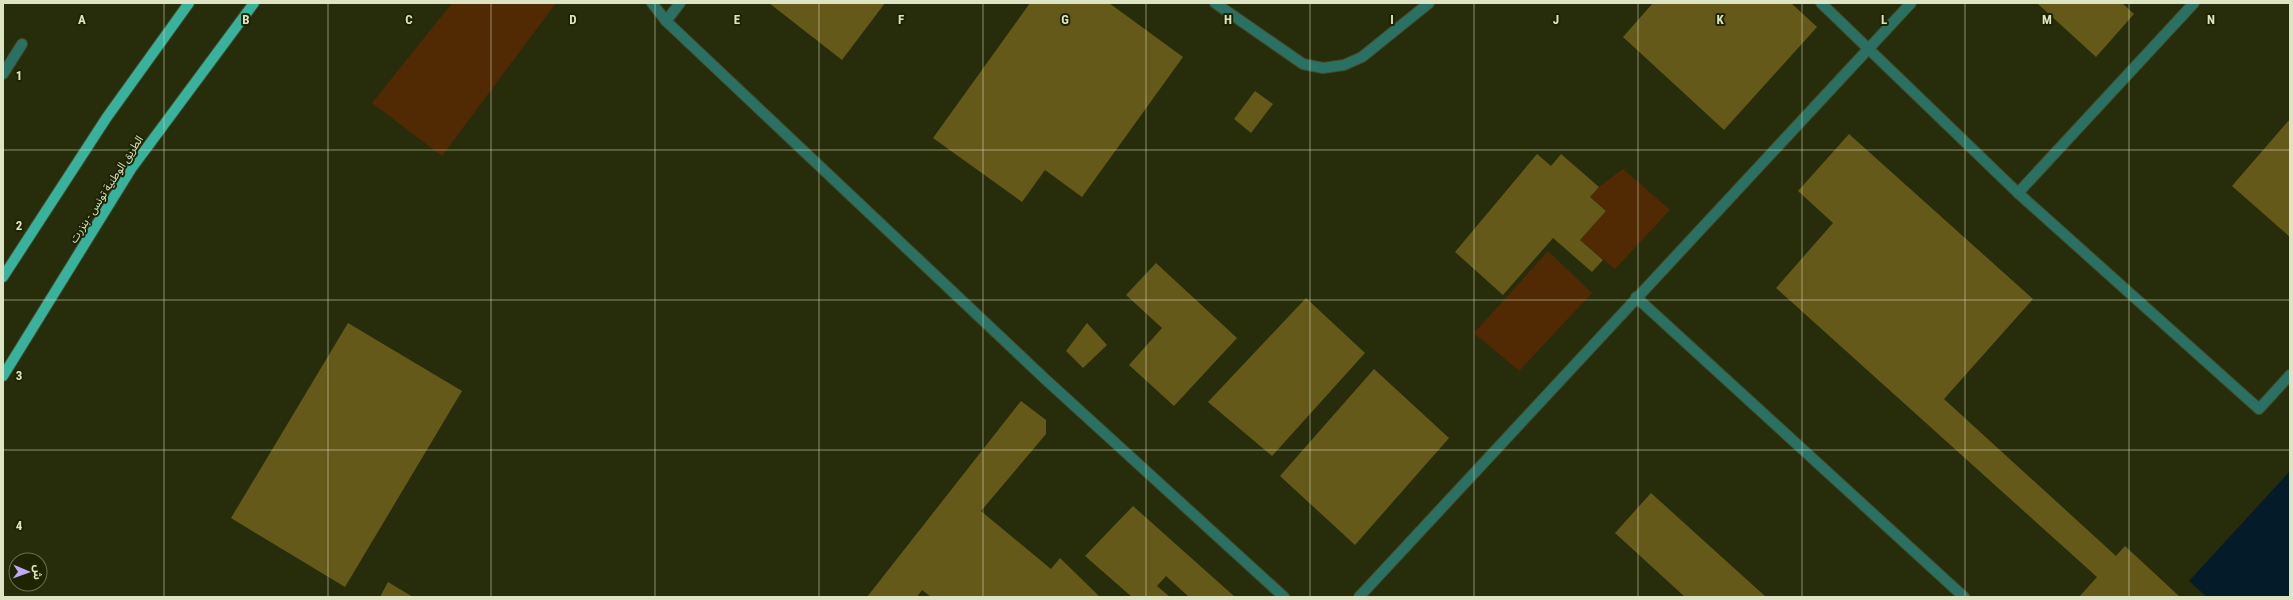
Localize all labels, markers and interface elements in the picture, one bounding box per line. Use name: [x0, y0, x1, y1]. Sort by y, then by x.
text: A: [78, 12, 86, 27]
text: B: [242, 12, 250, 27]
text: C: [405, 12, 413, 27]
text: D: [569, 12, 577, 27]
text: E: [734, 12, 741, 27]
text: F: [898, 12, 904, 27]
text: G: [1061, 12, 1069, 27]
text: H: [1224, 12, 1232, 27]
text: I: [1390, 12, 1394, 27]
text: J: [1553, 12, 1559, 27]
text: K: [1716, 12, 1724, 27]
text: L: [1881, 12, 1887, 27]
text: M: [2042, 12, 2052, 27]
text: N: [2207, 12, 2215, 27]
text: 1: [16, 68, 22, 83]
street label: الطريق الوطنية تونس - بنزرت: [67, 133, 146, 245]
text: 2: [16, 218, 23, 233]
text: 3: [16, 368, 22, 383]
text: 4: [16, 518, 23, 533]
north arrow: [8, 552, 48, 592]
text: ش: [31, 565, 44, 580]

